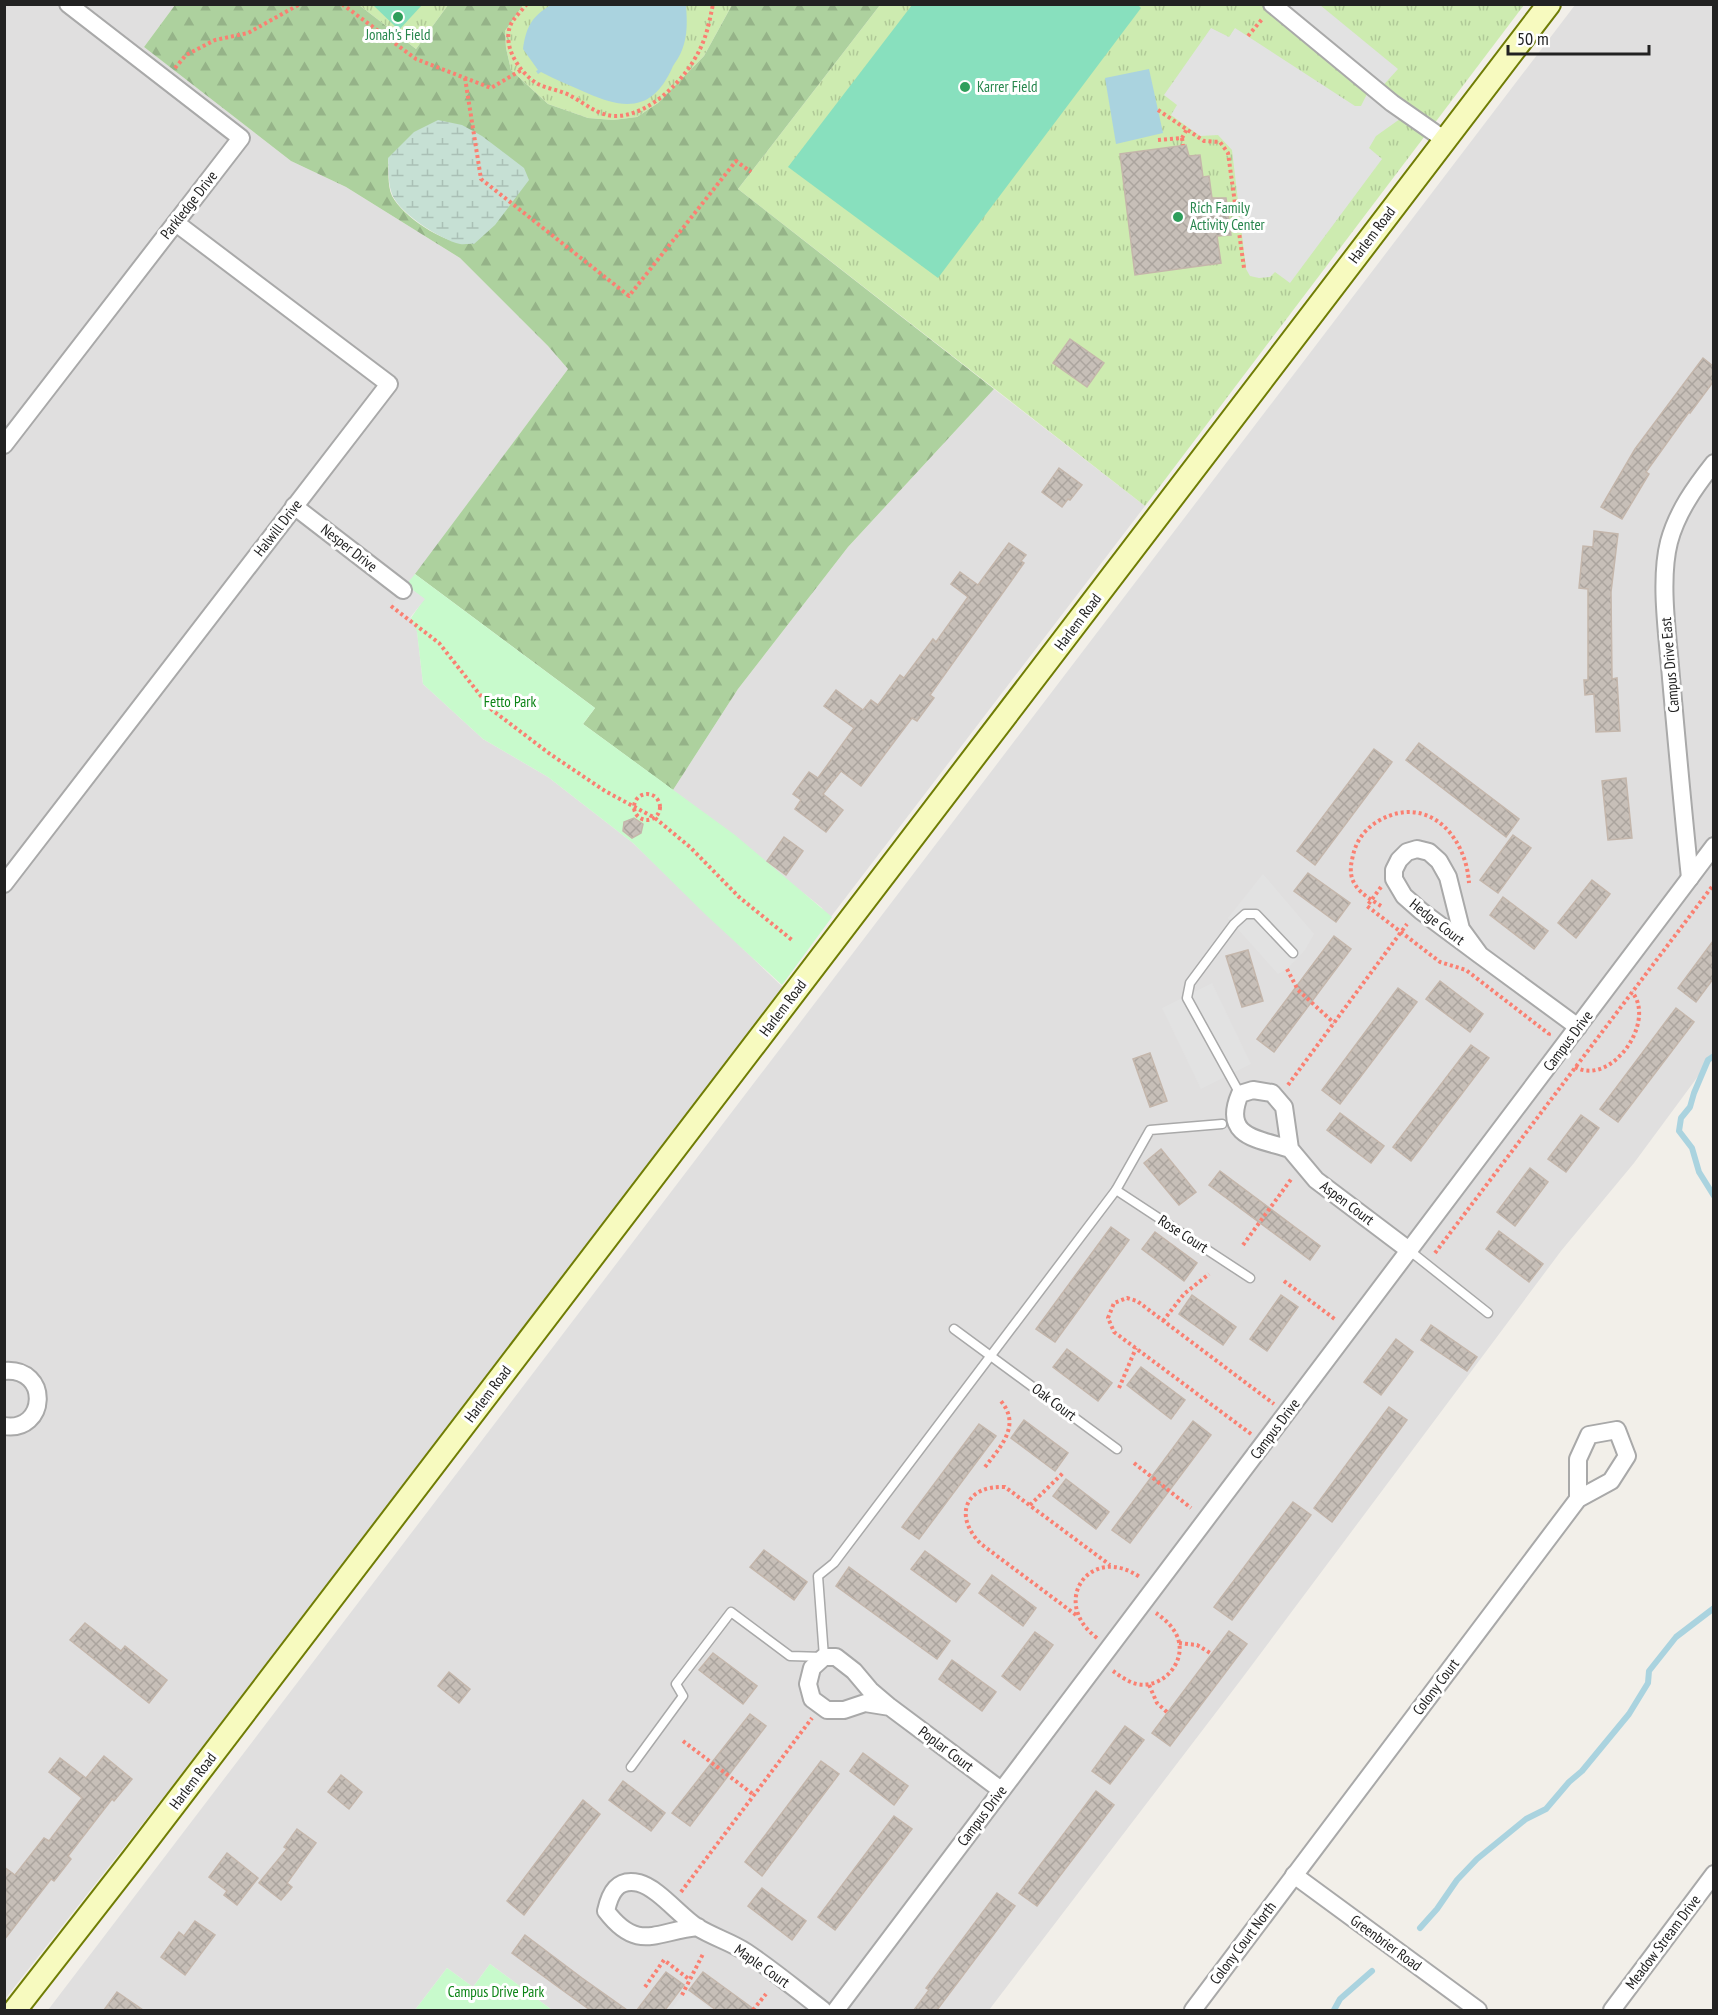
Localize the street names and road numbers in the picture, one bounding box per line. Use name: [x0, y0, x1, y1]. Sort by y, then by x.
street label: Parkledge Drive: [156, 167, 221, 243]
street label: Harlem Road: [1344, 202, 1399, 267]
street label: Halwill Drive: [249, 495, 306, 560]
street label: Nesper Drive: [317, 520, 381, 576]
street label: Harlem Road: [1050, 589, 1105, 654]
street label: Campus Drive East: [1656, 616, 1683, 714]
street label: Hedge Court: [1406, 894, 1469, 949]
street label: Harlem Road: [755, 975, 810, 1040]
street label: Campus Drive: [1539, 1007, 1597, 1075]
street label: Aspen Court: [1317, 1176, 1378, 1229]
street label: Rose Court: [1155, 1210, 1212, 1257]
street label: Harlem Road: [460, 1361, 515, 1426]
street label: Oak Court: [1028, 1379, 1080, 1425]
street label: Campus Drive: [1246, 1395, 1304, 1463]
street label: Colony Court: [1408, 1655, 1463, 1719]
street label: Poplar Court: [915, 1722, 978, 1775]
street label: Harlem Road: [165, 1748, 220, 1813]
street label: Campus Drive: [953, 1782, 1011, 1850]
street label: Meadow Stream Drive: [1621, 1891, 1704, 1993]
street label: Colony Court North: [1205, 1898, 1280, 1988]
street label: Greenbrier Road: [1347, 1910, 1426, 1975]
street label: Maple Court: [731, 1940, 794, 1991]

